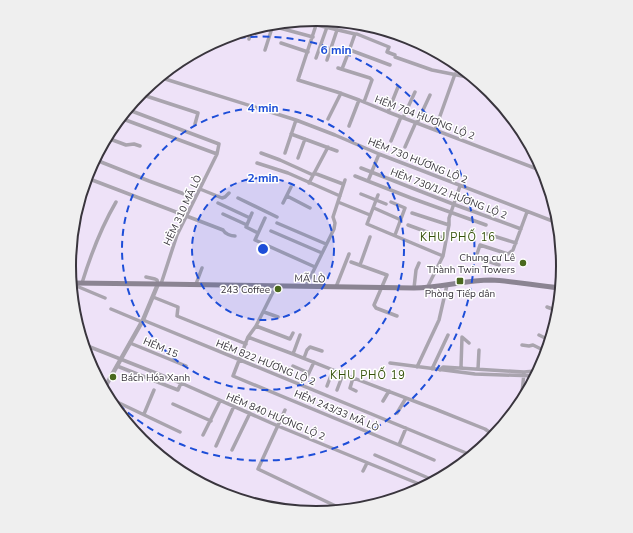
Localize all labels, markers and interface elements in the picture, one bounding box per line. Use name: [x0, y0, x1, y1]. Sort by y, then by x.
text: 6 min: [320, 42, 352, 58]
street label: HẺM 704 HƯƠNG LỘ 2: [373, 92, 477, 144]
text: 4 min: [247, 100, 279, 116]
street label: HẺM 730 HƯƠNG LỘ 2: [366, 135, 469, 187]
street label: HẺM 730/1/2 HƯƠNG LỘ 2: [388, 165, 509, 223]
text: 2 min: [247, 170, 279, 186]
street label: HẺM 310 MÃ LÒ: [160, 173, 206, 248]
district label: KHU PHỐ 16: [420, 228, 496, 245]
centre of rings: [256, 242, 270, 256]
place label: Chung cư Lê Thành Twin Towers: [427, 251, 515, 277]
marker: Chung cư Lê Thành Twin Towers: [518, 258, 528, 268]
street label: MÃ LÒ: [294, 271, 326, 287]
marker: Phòng Tiếp dân: [455, 276, 465, 286]
place label: 243 Coffee: [221, 283, 270, 297]
marker: 243 Coffee: [273, 284, 283, 294]
place label: Phòng Tiếp dân: [425, 287, 495, 301]
street label: HẺM 15: [141, 334, 180, 362]
street label: HẺM 822 HƯƠNG LỘ 2: [214, 337, 317, 389]
district label: KHU PHỐ 19: [330, 366, 406, 383]
place label: Bách Hóa Xanh: [121, 371, 190, 385]
marker: Bách Hóa Xanh: [108, 372, 118, 382]
street label: HẺM 243/33 MÃ LÒ: [292, 387, 382, 435]
street label: HẺM 840 HƯƠNG LỘ 2: [224, 390, 327, 444]

